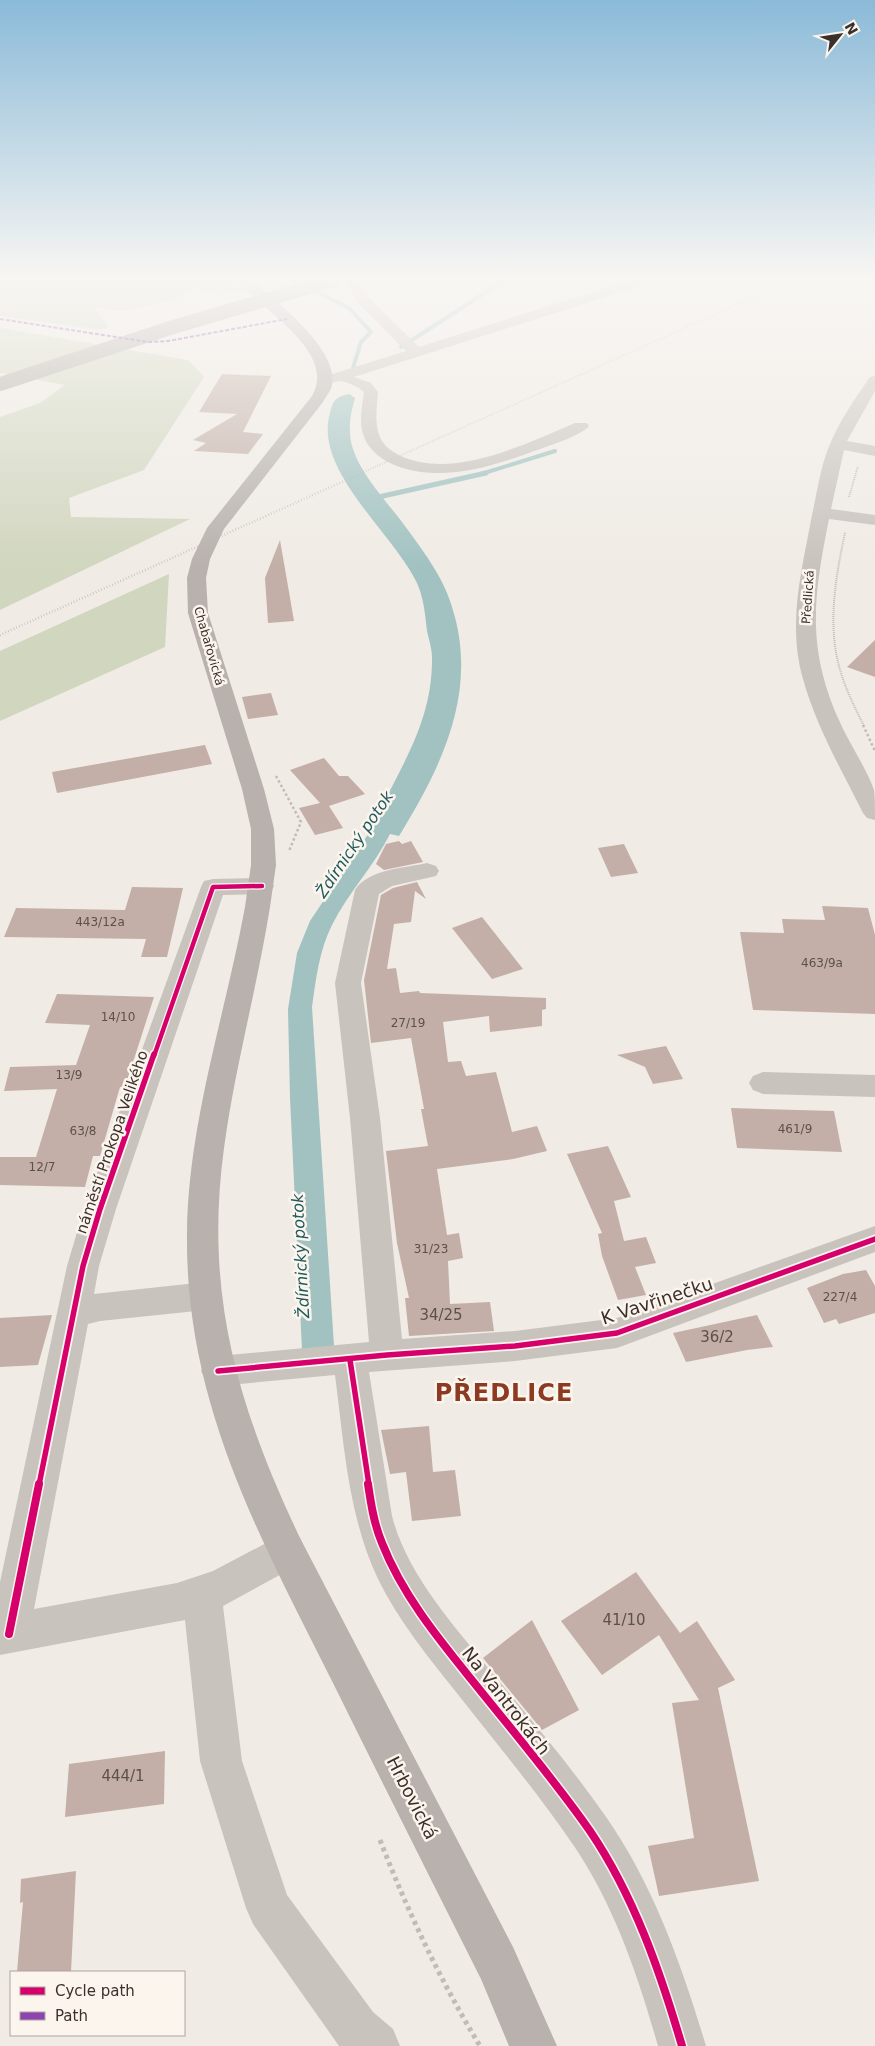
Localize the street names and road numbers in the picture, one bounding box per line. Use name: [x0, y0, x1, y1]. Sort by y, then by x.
street label: Předlická: [799, 570, 817, 624]
street label: Chabařovická: [191, 605, 227, 687]
street label: náměstí Prokopa Velikého: [72, 1048, 152, 1236]
street label: K Vavřinečku: [598, 1273, 715, 1328]
street label: Na Vantrokách: [458, 1643, 555, 1759]
street label: Hrbovická: [383, 1753, 442, 1843]

